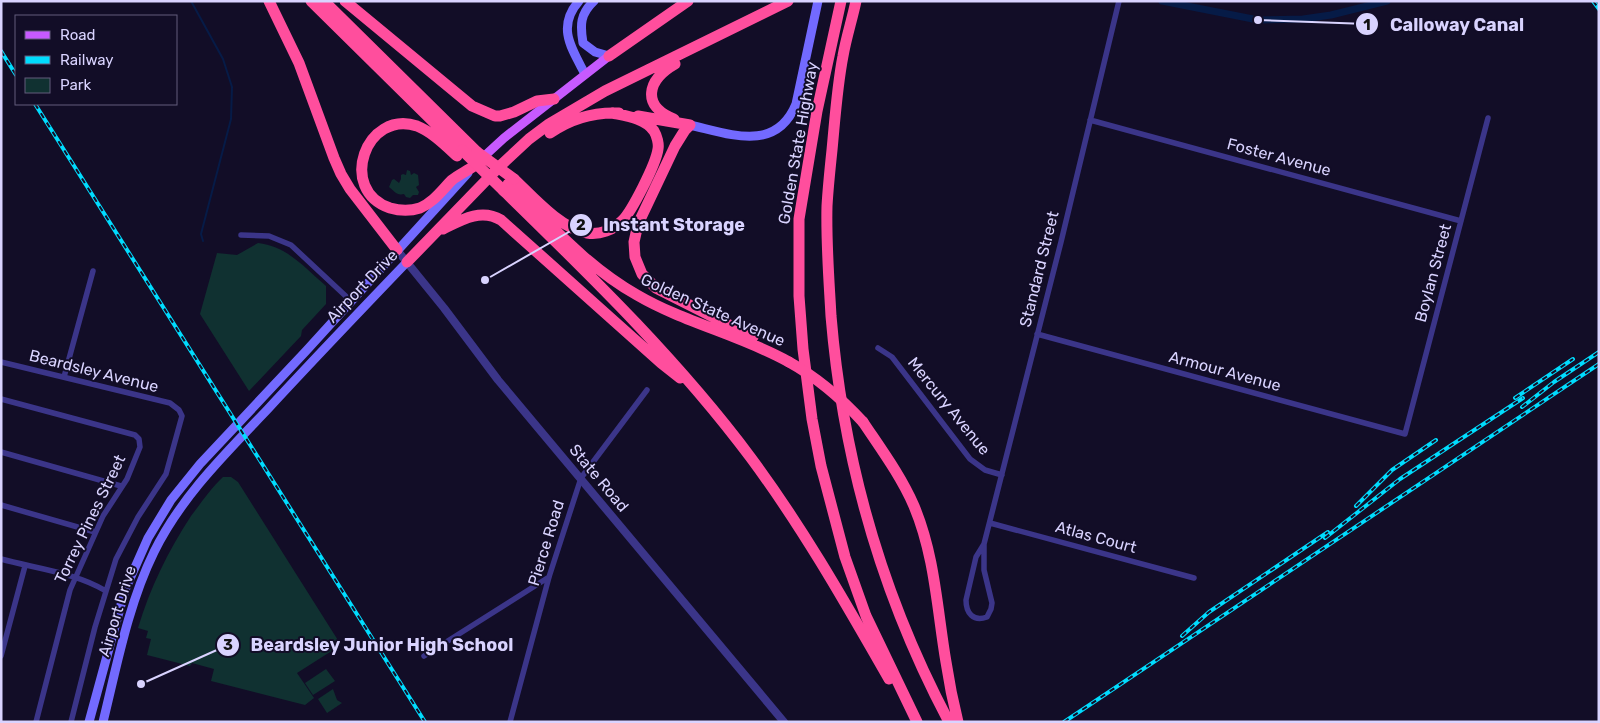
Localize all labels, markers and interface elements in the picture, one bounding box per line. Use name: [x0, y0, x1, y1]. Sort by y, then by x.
callout: Calloway Canal: [1354, 8, 1534, 41]
text: Calloway Canal: [1390, 14, 1524, 36]
legend: [15, 15, 178, 105]
text: 1: [1363, 16, 1371, 34]
text: Road: [60, 26, 96, 44]
text: Railway: [60, 51, 114, 69]
street label: Golden State Highway: [774, 60, 822, 226]
text: Park: [60, 76, 91, 94]
street label: Foster Avenue: [1225, 134, 1333, 180]
callout: Instant Storage: [568, 208, 755, 241]
street label: Standard Street: [1015, 209, 1063, 329]
text: Instant Storage: [603, 214, 745, 236]
text: 2: [576, 216, 586, 234]
street label: Boylan Street: [1411, 222, 1455, 324]
street label: Airport Drive: [322, 246, 402, 326]
street label: Golden State Avenue: [638, 270, 788, 350]
street label: Beardsley Avenue: [27, 346, 161, 396]
street label: Armour Avenue: [1167, 347, 1283, 395]
street label: Mercury Avenue: [904, 353, 994, 459]
street label: State Road: [565, 440, 633, 516]
street label: Torrey Pines Street: [51, 451, 129, 587]
street label: Pierce Road: [524, 498, 568, 588]
street label: Atlas Court: [1053, 517, 1139, 557]
street label: Airport Drive: [94, 563, 140, 659]
callout: Beardsley Junior High School: [215, 628, 524, 661]
text: Beardsley Junior High School: [251, 634, 513, 656]
text: 3: [223, 636, 233, 654]

